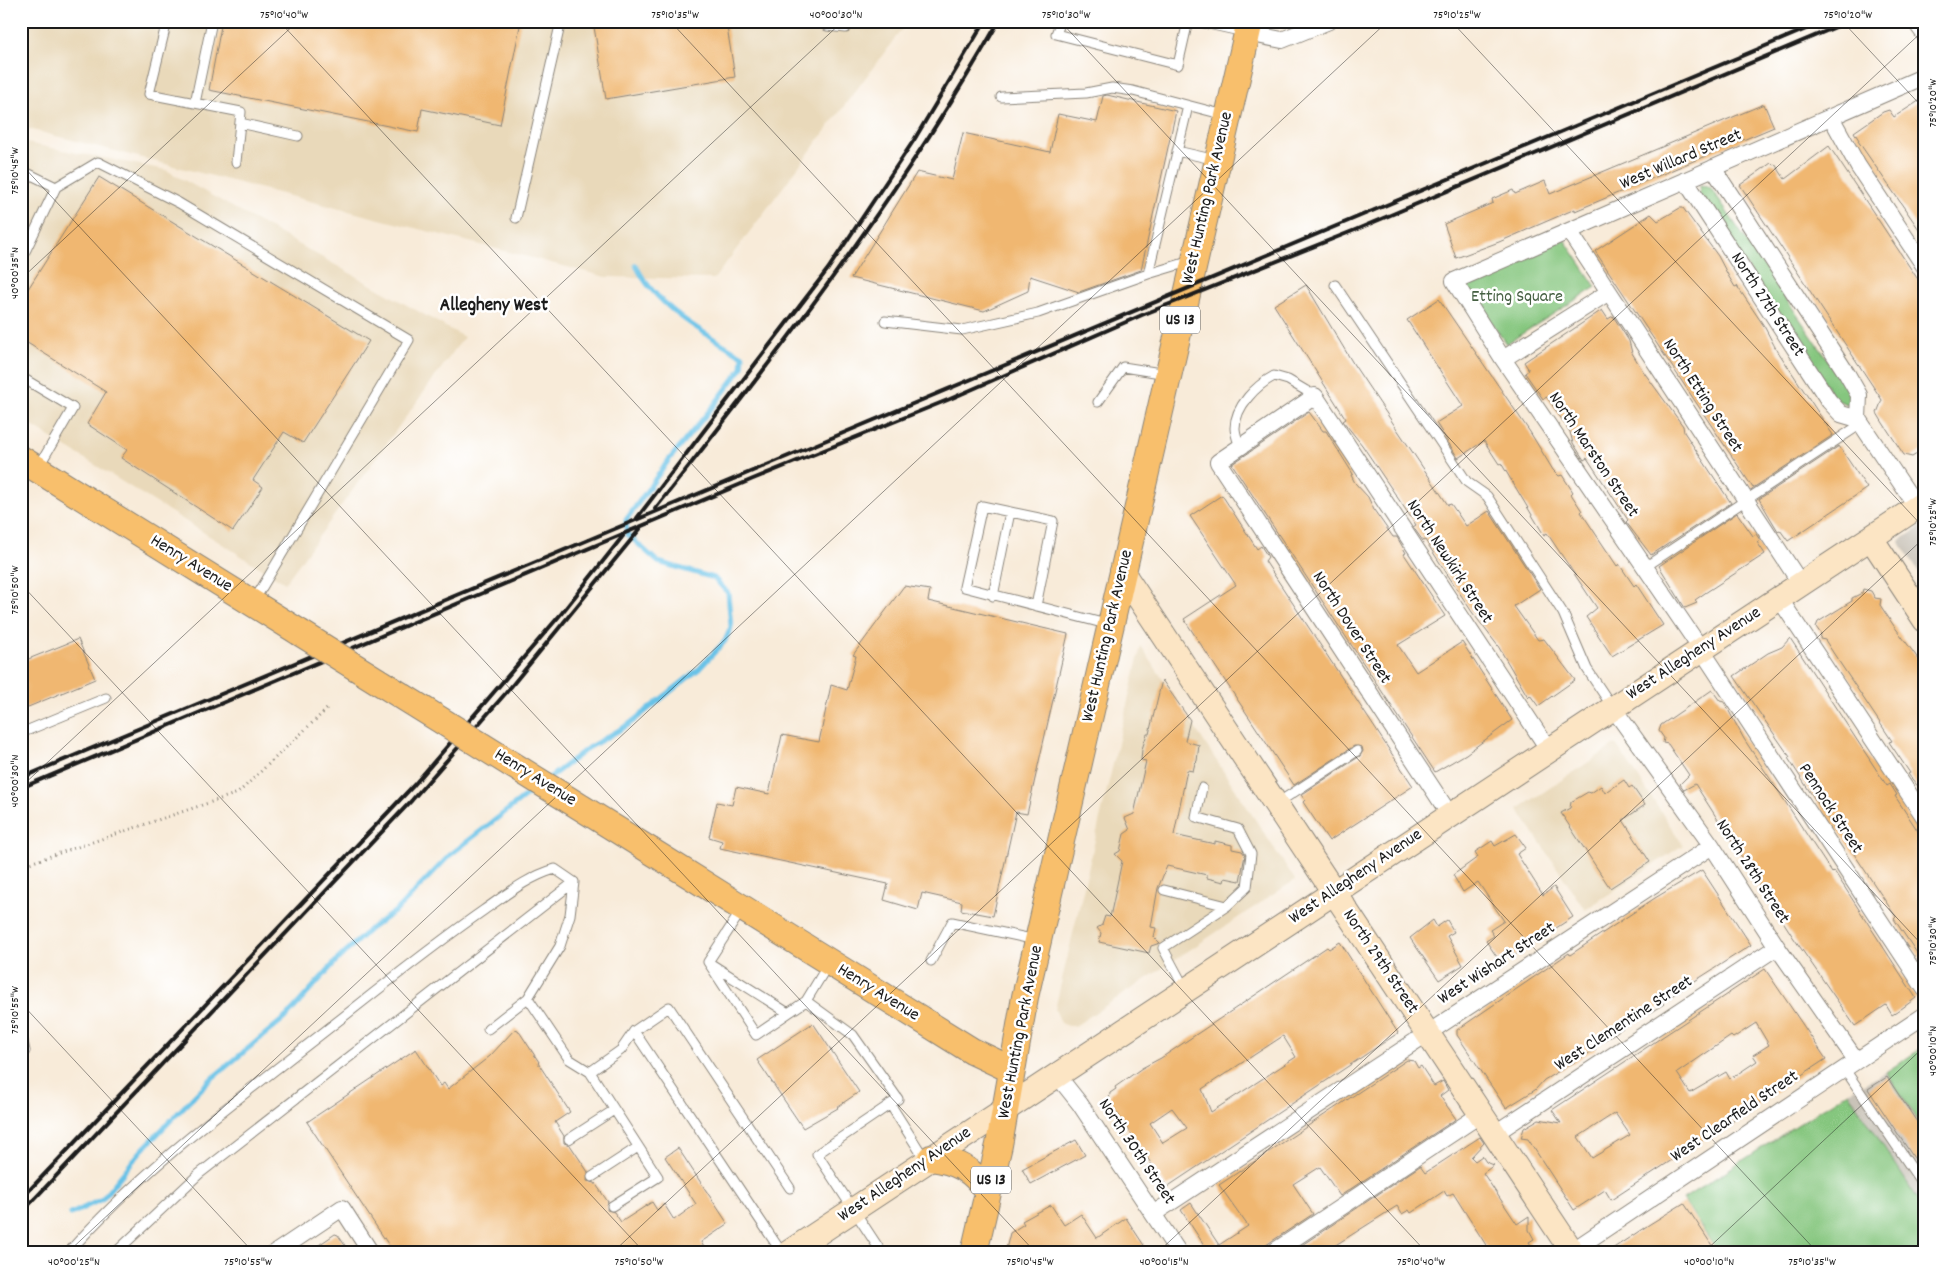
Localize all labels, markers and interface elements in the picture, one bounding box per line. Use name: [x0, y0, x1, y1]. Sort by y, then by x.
text: 75°10'40"W: [260, 7, 308, 24]
text: 75°10'35"W: [651, 7, 699, 24]
text: 40°00'30"N: [810, 7, 863, 24]
text: 75°10'30"W: [1042, 7, 1090, 24]
text: 75°10'25"W: [1433, 7, 1481, 24]
text: 75°10'20"W: [1824, 7, 1872, 24]
text: 75°10'20"W: [1925, 79, 1942, 127]
street label: West Hunting Park Avenue: [1176, 109, 1240, 287]
street label: West Willard Street: [1616, 123, 1746, 197]
text: 75°10'45"W: [7, 147, 24, 195]
text: 40°00'35"N: [7, 247, 24, 299]
street label: North 27th Street: [1724, 248, 1810, 362]
park label: Etting Square: [1471, 285, 1563, 310]
district label: Allegheny West: [440, 293, 548, 320]
road number: US 13: [1160, 306, 1200, 334]
street label: North Etting Street: [1656, 334, 1748, 458]
street label: North Marston Street: [1542, 387, 1645, 523]
street label: North Newkirk Street: [1399, 495, 1499, 629]
text: 75°10'25"W: [1925, 498, 1942, 546]
street label: Henry Avenue: [145, 529, 237, 599]
street label: West Hunting Park Avenue: [1076, 547, 1140, 725]
text: 75°10'50"W: [7, 565, 24, 614]
street label: North Dover Street: [1305, 567, 1397, 690]
street label: West Allegheny Avenue: [1622, 601, 1766, 707]
street label: Henry Avenue: [489, 743, 581, 813]
text: 40°00'30"N: [7, 754, 24, 807]
street label: Pennock Street: [1791, 759, 1869, 859]
street label: North 28th Street: [1709, 815, 1795, 930]
street label: West Allegheny Avenue: [1284, 823, 1428, 931]
street label: North 29th Street: [1336, 905, 1425, 1020]
street label: West Wishart Street: [1433, 916, 1561, 1011]
text: 75°10'30"W: [1925, 917, 1942, 965]
street label: West Hunting Park Avenue: [992, 943, 1050, 1121]
street label: Henry Avenue: [832, 958, 924, 1028]
street label: West Clementine Street: [1550, 970, 1698, 1078]
text: 75°10'55"W: [7, 986, 24, 1034]
text: 40°00'10"N: [1925, 1026, 1942, 1076]
street label: West Clearfield Street: [1666, 1065, 1804, 1169]
street label: North 30th Street: [1091, 1094, 1181, 1210]
street label: West Allegheny Avenue: [833, 1121, 977, 1229]
road number: US 13: [971, 1166, 1011, 1194]
text: 40°00'25"N: [48, 1254, 100, 1271]
text: 75°10'55"W: [224, 1254, 272, 1271]
text: 75°10'50"W: [615, 1254, 664, 1271]
text: 75°10'45"W: [1006, 1254, 1054, 1271]
text: 40°00'15"N: [1139, 1254, 1189, 1271]
text: 75°10'40"W: [1397, 1254, 1445, 1271]
text: 40°00'10"N: [1684, 1254, 1734, 1271]
text: 75°10'35"W: [1788, 1254, 1836, 1271]

